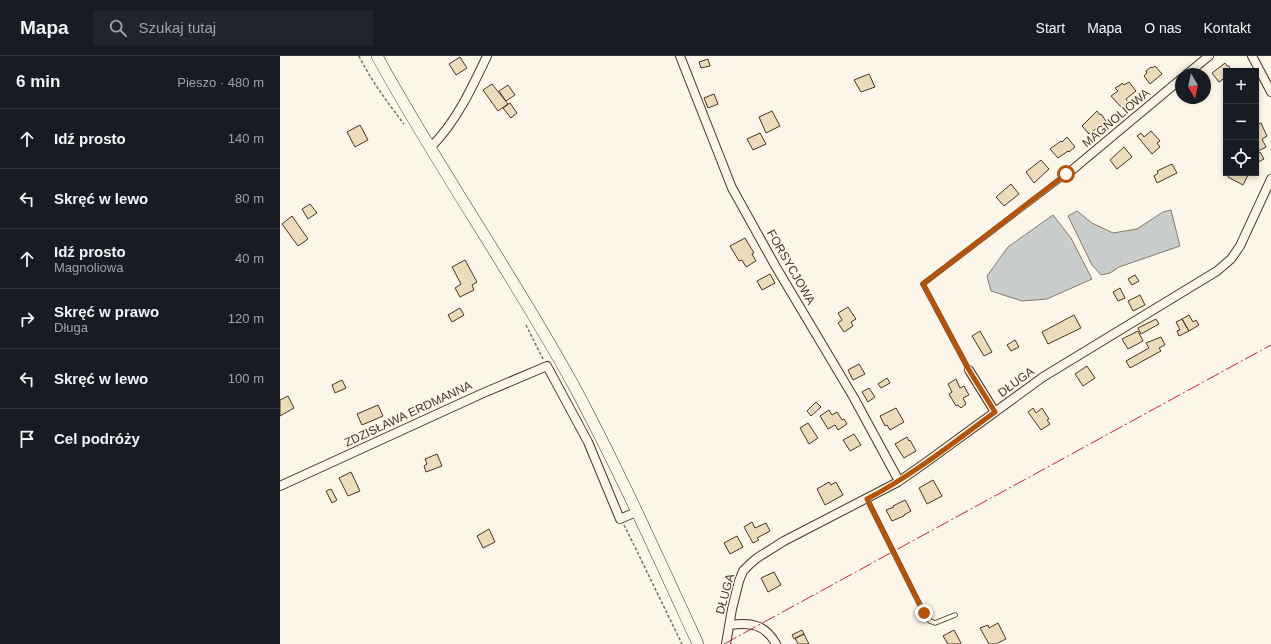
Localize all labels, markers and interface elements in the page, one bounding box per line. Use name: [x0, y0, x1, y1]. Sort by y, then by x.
search box: [93, 10, 373, 46]
text: Mapa: [20, 17, 69, 38]
icon: search: [107, 17, 129, 39]
text: Szukaj tutaj: [139, 19, 216, 36]
text: Start: [1036, 20, 1065, 36]
text: Mapa: [1087, 20, 1122, 36]
text: O nas: [1144, 20, 1182, 36]
text: Kontakt: [1204, 20, 1251, 36]
north arrow: [1175, 68, 1211, 104]
map controls: [1223, 68, 1259, 176]
button: +: [1223, 68, 1259, 104]
text: 6 min: [16, 72, 60, 91]
text: Pieszo · 480 m: [177, 75, 264, 90]
street label: MAGNOLIOWA: [1079, 86, 1153, 150]
button: −: [1223, 104, 1259, 140]
icon: ahead: [16, 128, 38, 150]
text: Idź prosto: [54, 130, 126, 147]
text: 140 m: [228, 131, 264, 146]
button: locate: [1223, 140, 1259, 176]
route start: [1057, 165, 1075, 183]
icon: left: [16, 188, 38, 210]
text: Skręć w lewo: [54, 190, 148, 207]
text: 80 m: [235, 191, 264, 206]
street label: FORSYCJOWA: [764, 227, 818, 307]
text: Idź prosto: [54, 243, 126, 260]
icon: ahead: [16, 248, 38, 270]
text: 40 m: [235, 251, 264, 266]
text: Magnoliowa: [54, 260, 123, 275]
text: Skręć w prawo: [54, 303, 159, 320]
icon: right: [16, 308, 38, 330]
text: 120 m: [228, 311, 264, 326]
text: Długa: [54, 320, 88, 335]
street label: DŁUGA: [995, 364, 1037, 400]
icon: left: [16, 368, 38, 390]
text: Skręć w lewo: [54, 370, 148, 387]
text: 100 m: [228, 371, 264, 386]
street label: ZDZISŁAWA ERDMANNA: [342, 378, 474, 450]
icon: arrive: [16, 428, 38, 450]
text: Cel podróży: [54, 430, 140, 447]
street label: DŁUGA: [713, 572, 737, 616]
route end: [915, 604, 933, 622]

